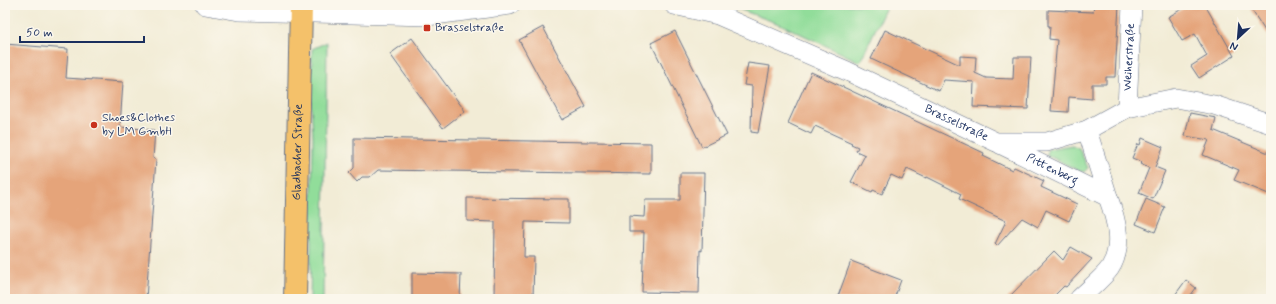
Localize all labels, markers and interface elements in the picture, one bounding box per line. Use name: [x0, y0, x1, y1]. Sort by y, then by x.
scale bar: [20, 18, 144, 44]
north arrow: [1218, 18, 1258, 58]
place label: Brasselstraße: [435, 20, 504, 36]
marker: Brasselstraße: [422, 23, 432, 33]
street label: Weiherstraße: [1120, 23, 1139, 91]
text: 50 m: [26, 25, 53, 41]
text: N: [1228, 38, 1240, 54]
street label: Brasselstraße: [922, 101, 991, 145]
street label: Gladbacher Straße: [289, 103, 307, 200]
place label: Shoes&Clothes by LM GmbH: [102, 110, 176, 140]
marker: Shoes&Clothes by LM GmbH: [89, 120, 99, 130]
street label: Pittenberg: [1023, 150, 1081, 190]

